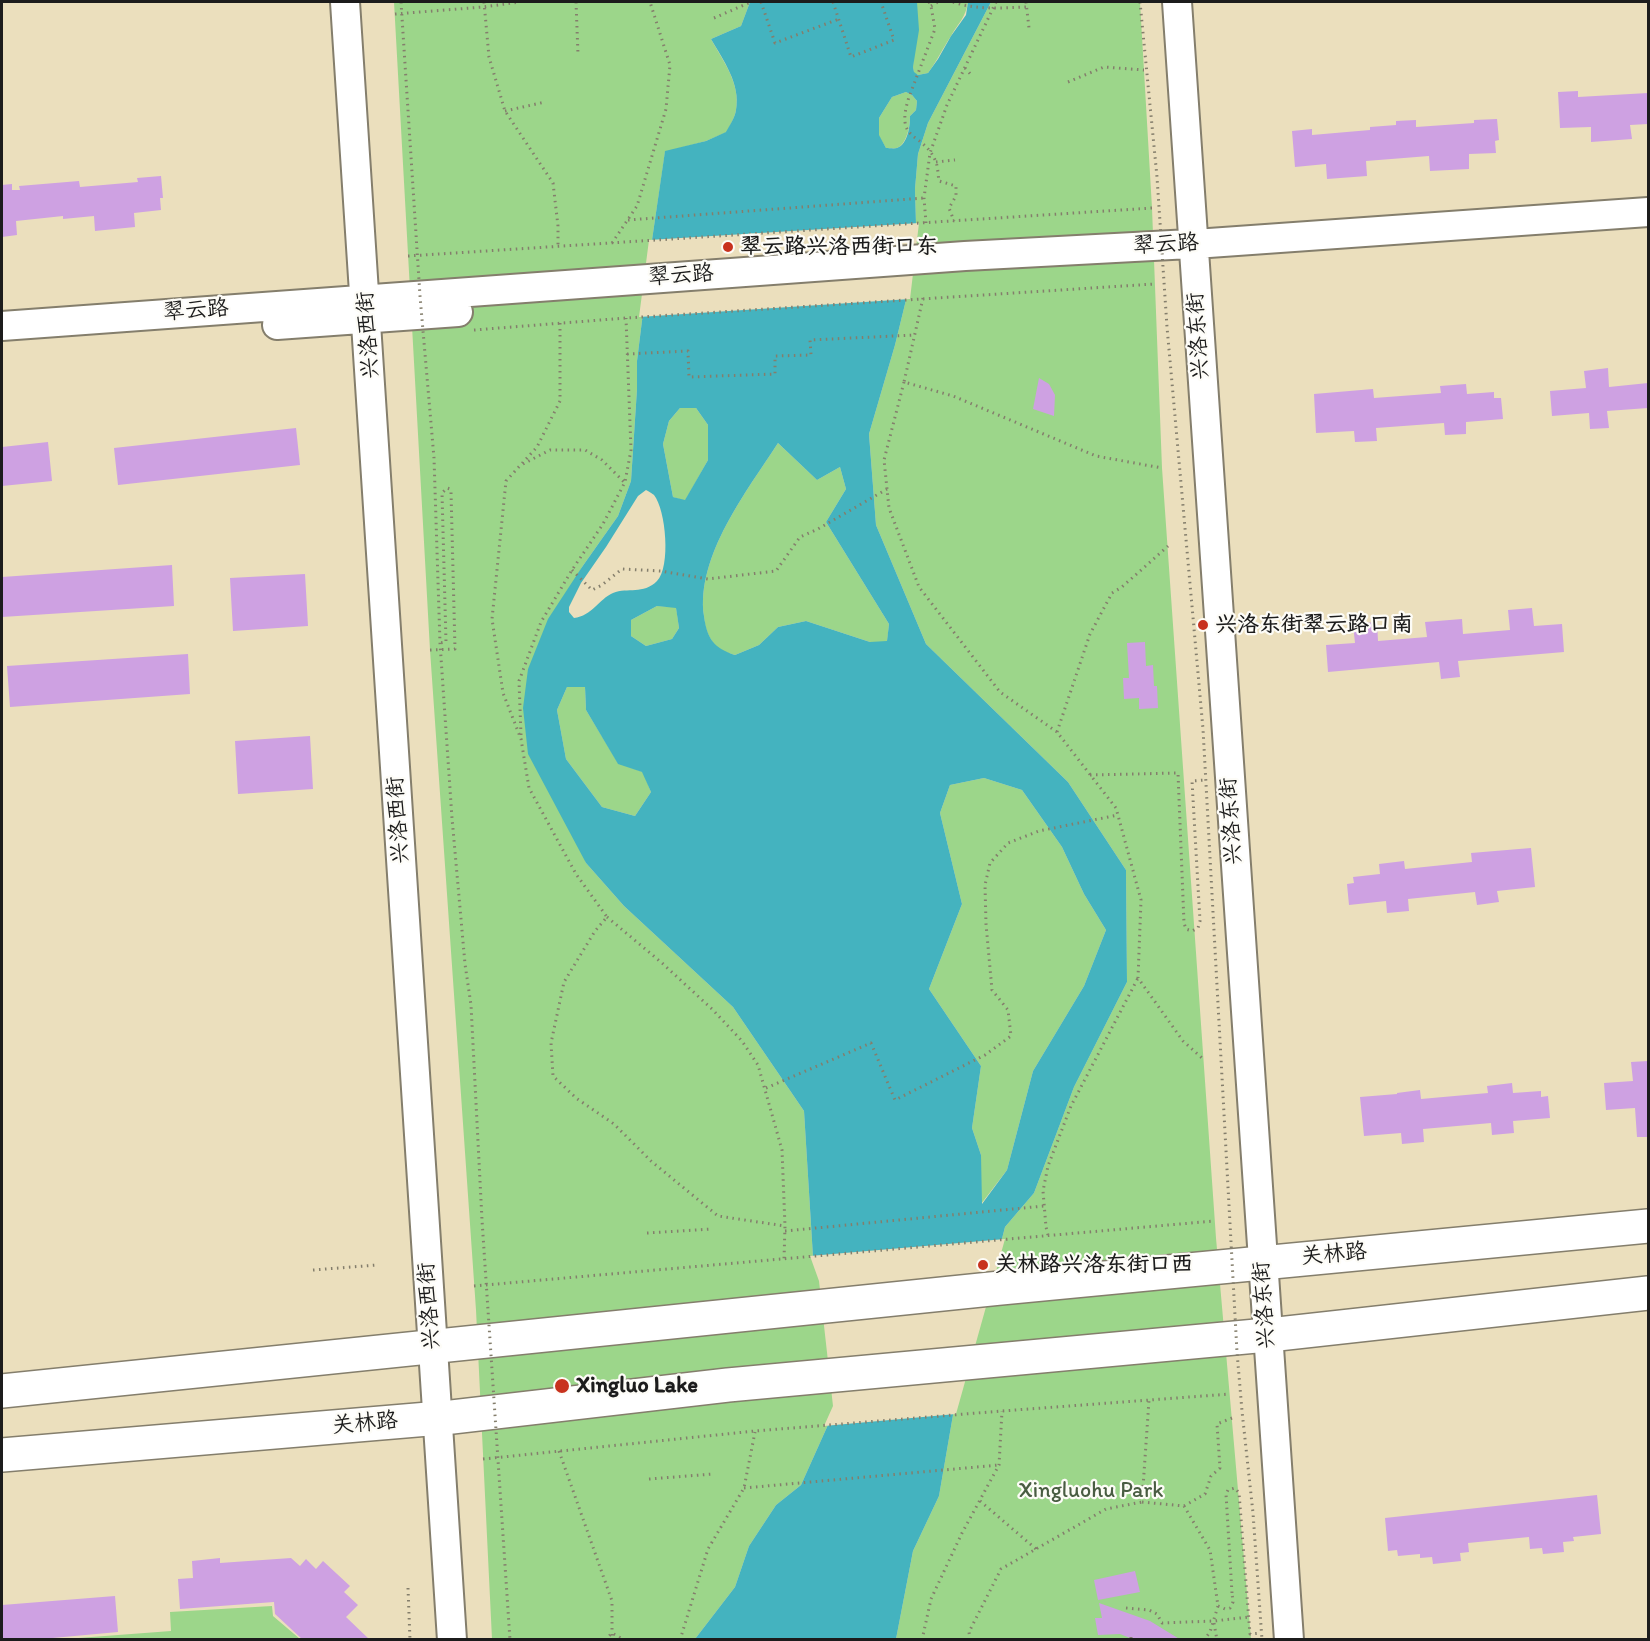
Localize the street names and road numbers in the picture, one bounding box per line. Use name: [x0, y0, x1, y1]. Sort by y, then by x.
street label: 翠云路: [1132, 230, 1200, 260]
street label: 翠云路: [647, 261, 715, 291]
street label: 兴洛西街: [353, 290, 385, 380]
street label: 兴洛东街: [1183, 291, 1215, 381]
street label: 翠云路: [162, 296, 230, 326]
street label: 兴洛西街: [383, 775, 415, 865]
street label: 兴洛东街: [1216, 776, 1248, 866]
street label: 关林路: [1300, 1239, 1368, 1271]
street label: 兴洛东街: [1249, 1260, 1281, 1350]
street label: 兴洛西街: [414, 1261, 446, 1351]
street label: 关林路: [331, 1408, 399, 1440]

